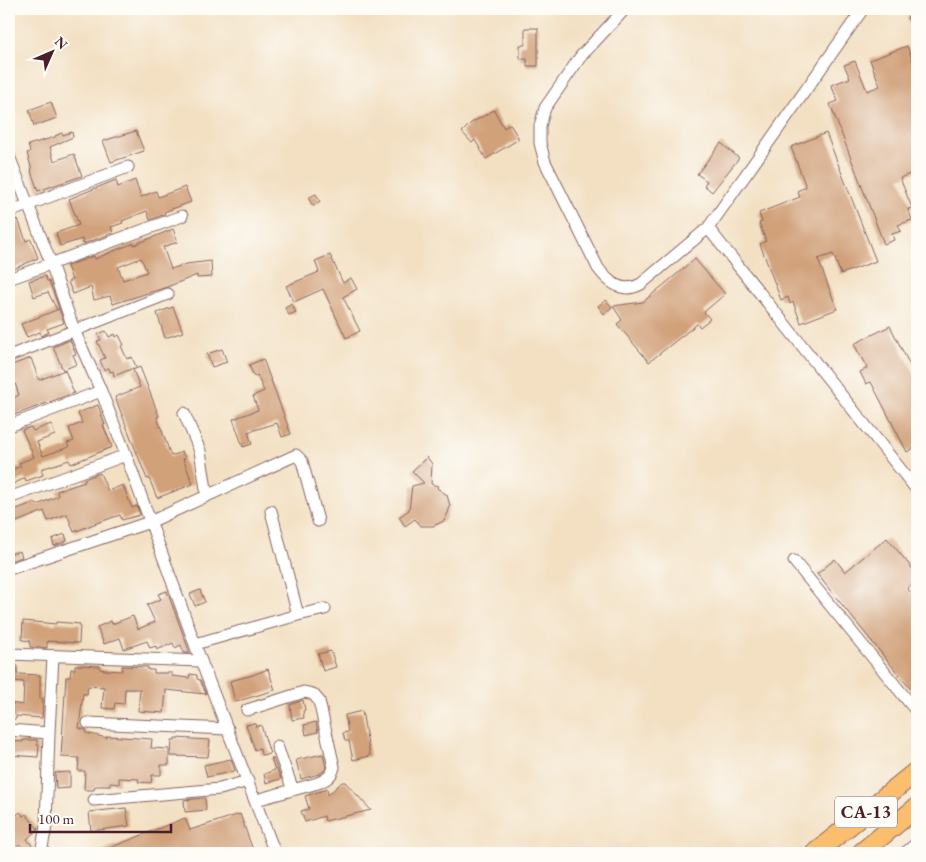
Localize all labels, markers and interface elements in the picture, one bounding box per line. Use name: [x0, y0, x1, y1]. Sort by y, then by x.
north arrow: [28, 28, 78, 78]
text: N: [51, 32, 72, 54]
road number: CA-13: [835, 796, 897, 828]
scale bar: [30, 802, 171, 834]
text: 100 m: [38, 809, 75, 828]

